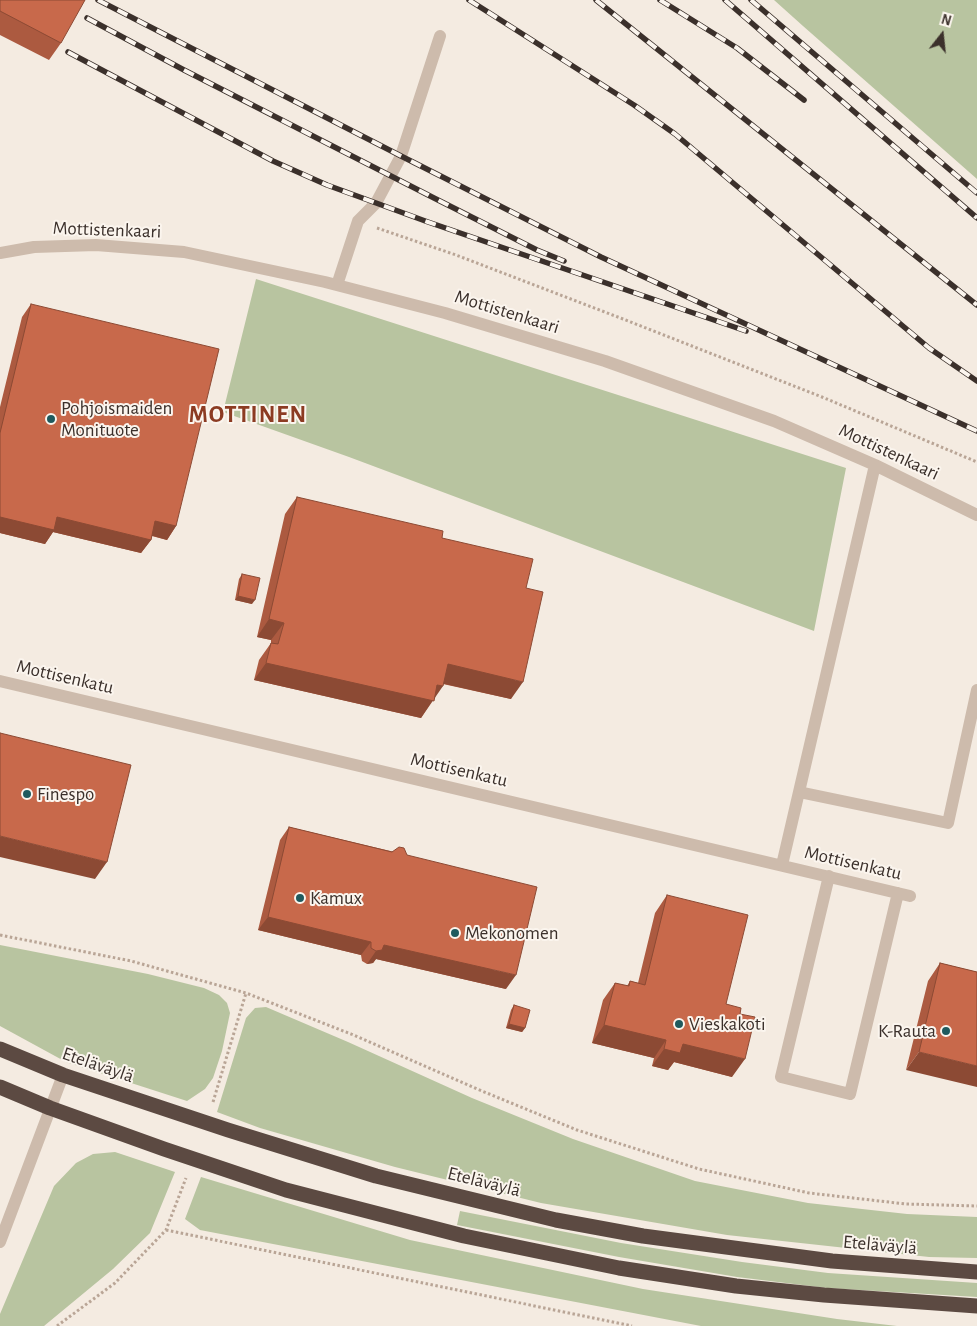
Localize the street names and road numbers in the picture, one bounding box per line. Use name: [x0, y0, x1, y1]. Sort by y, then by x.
street label: Mottistenkaari: [52, 217, 162, 243]
street label: Mottistenkaari: [452, 285, 562, 339]
street label: Mottistenkaari: [835, 419, 943, 485]
street label: Mottisenkatu: [14, 655, 116, 699]
street label: Mottisenkatu: [408, 748, 510, 792]
street label: Mottisenkatu: [802, 841, 904, 885]
street label: Eteläväylä: [59, 1042, 137, 1088]
street label: Eteläväylä: [445, 1162, 523, 1202]
street label: Eteläväylä: [842, 1230, 918, 1260]

